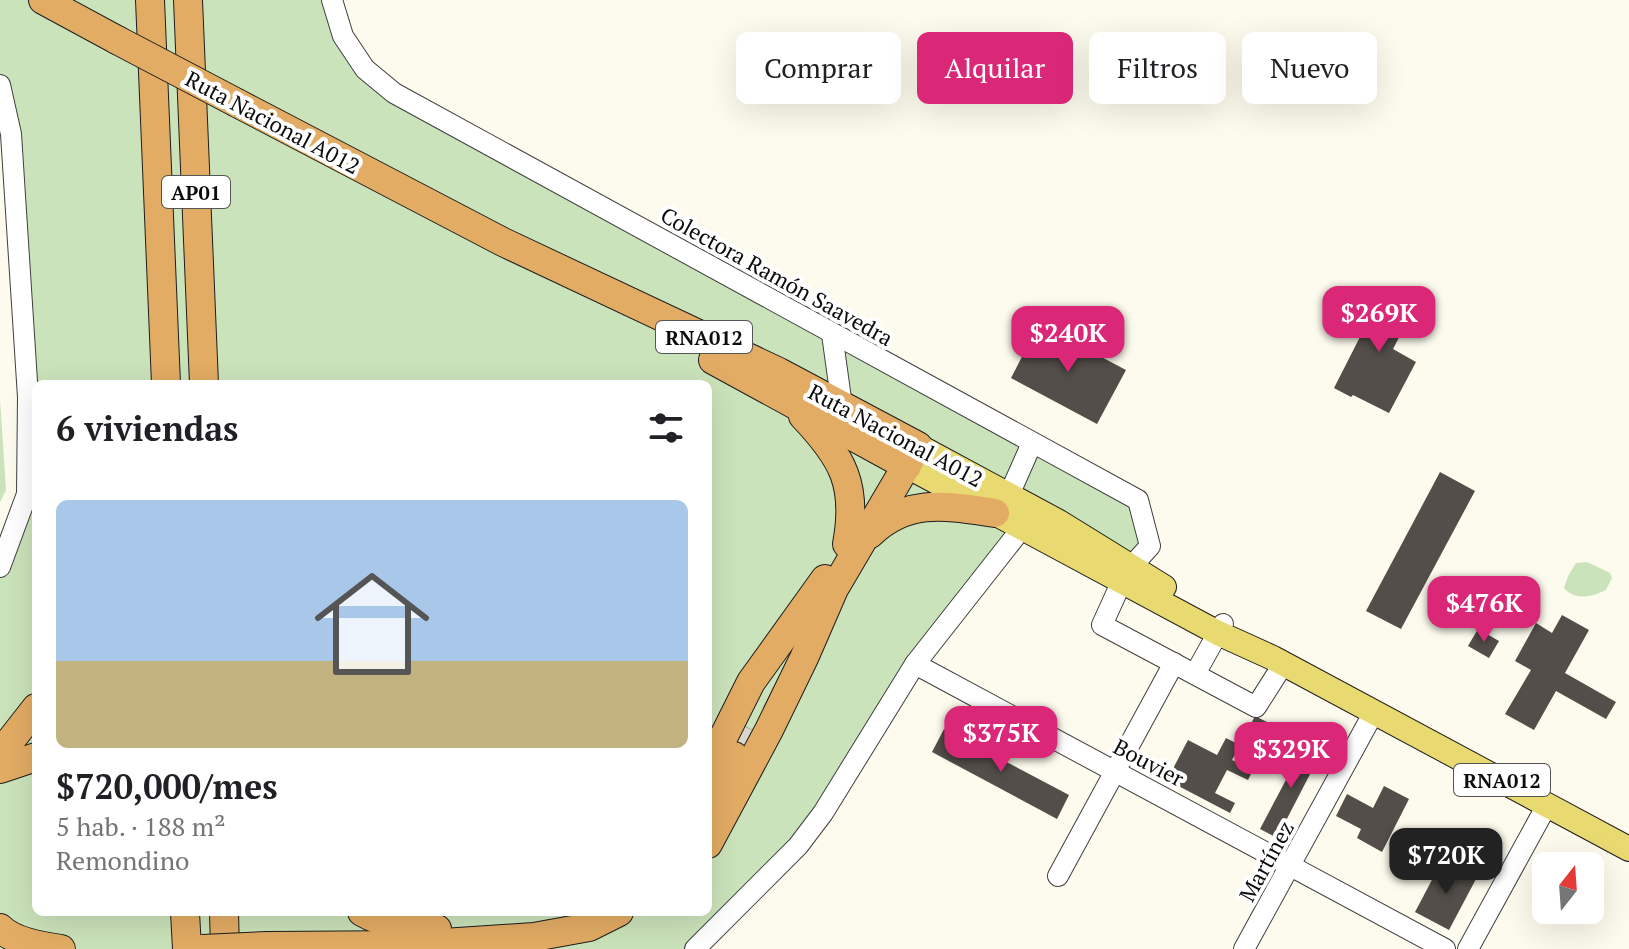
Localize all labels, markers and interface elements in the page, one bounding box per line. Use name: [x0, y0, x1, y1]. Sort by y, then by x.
chip: Comprar: [736, 32, 901, 104]
chip: Alquilar: [917, 32, 1073, 104]
chip: Filtros: [1089, 32, 1226, 104]
chip: Nuevo: [1242, 32, 1377, 104]
street label: Ruta Nacional A012: [181, 64, 365, 180]
road number: AP01: [162, 176, 230, 208]
street label: Colectora Ramón Saavedra: [656, 200, 898, 352]
pin: $269K: [1323, 286, 1435, 354]
text: $269K: [1340, 295, 1418, 329]
pin: $240K: [1012, 306, 1124, 374]
text: $240K: [1029, 315, 1107, 349]
road number: RNA012: [656, 321, 752, 353]
street label: Ruta Nacional A012: [804, 377, 988, 493]
text: 6 viviendas: [56, 406, 238, 451]
icon: filters: [644, 406, 688, 450]
icon: home: [300, 552, 444, 696]
pin: $476K: [1428, 576, 1540, 644]
text: $476K: [1445, 585, 1523, 619]
pin: $375K: [945, 706, 1057, 774]
text: $375K: [962, 715, 1040, 749]
pin: $329K: [1235, 722, 1347, 790]
street label: Bouvier: [1109, 731, 1190, 793]
text: $329K: [1252, 731, 1330, 765]
text: $720,000/mes: [56, 764, 278, 809]
road number: RNA012: [1454, 764, 1550, 796]
text: 5 hab. · 188 m²: [56, 809, 225, 843]
street label: Martínez: [1232, 815, 1300, 907]
pin: $720K: [1390, 828, 1502, 896]
text: $720K: [1407, 837, 1485, 871]
text: Remondino: [56, 843, 189, 877]
north arrow: [1532, 852, 1604, 924]
map controls: [1532, 852, 1604, 924]

